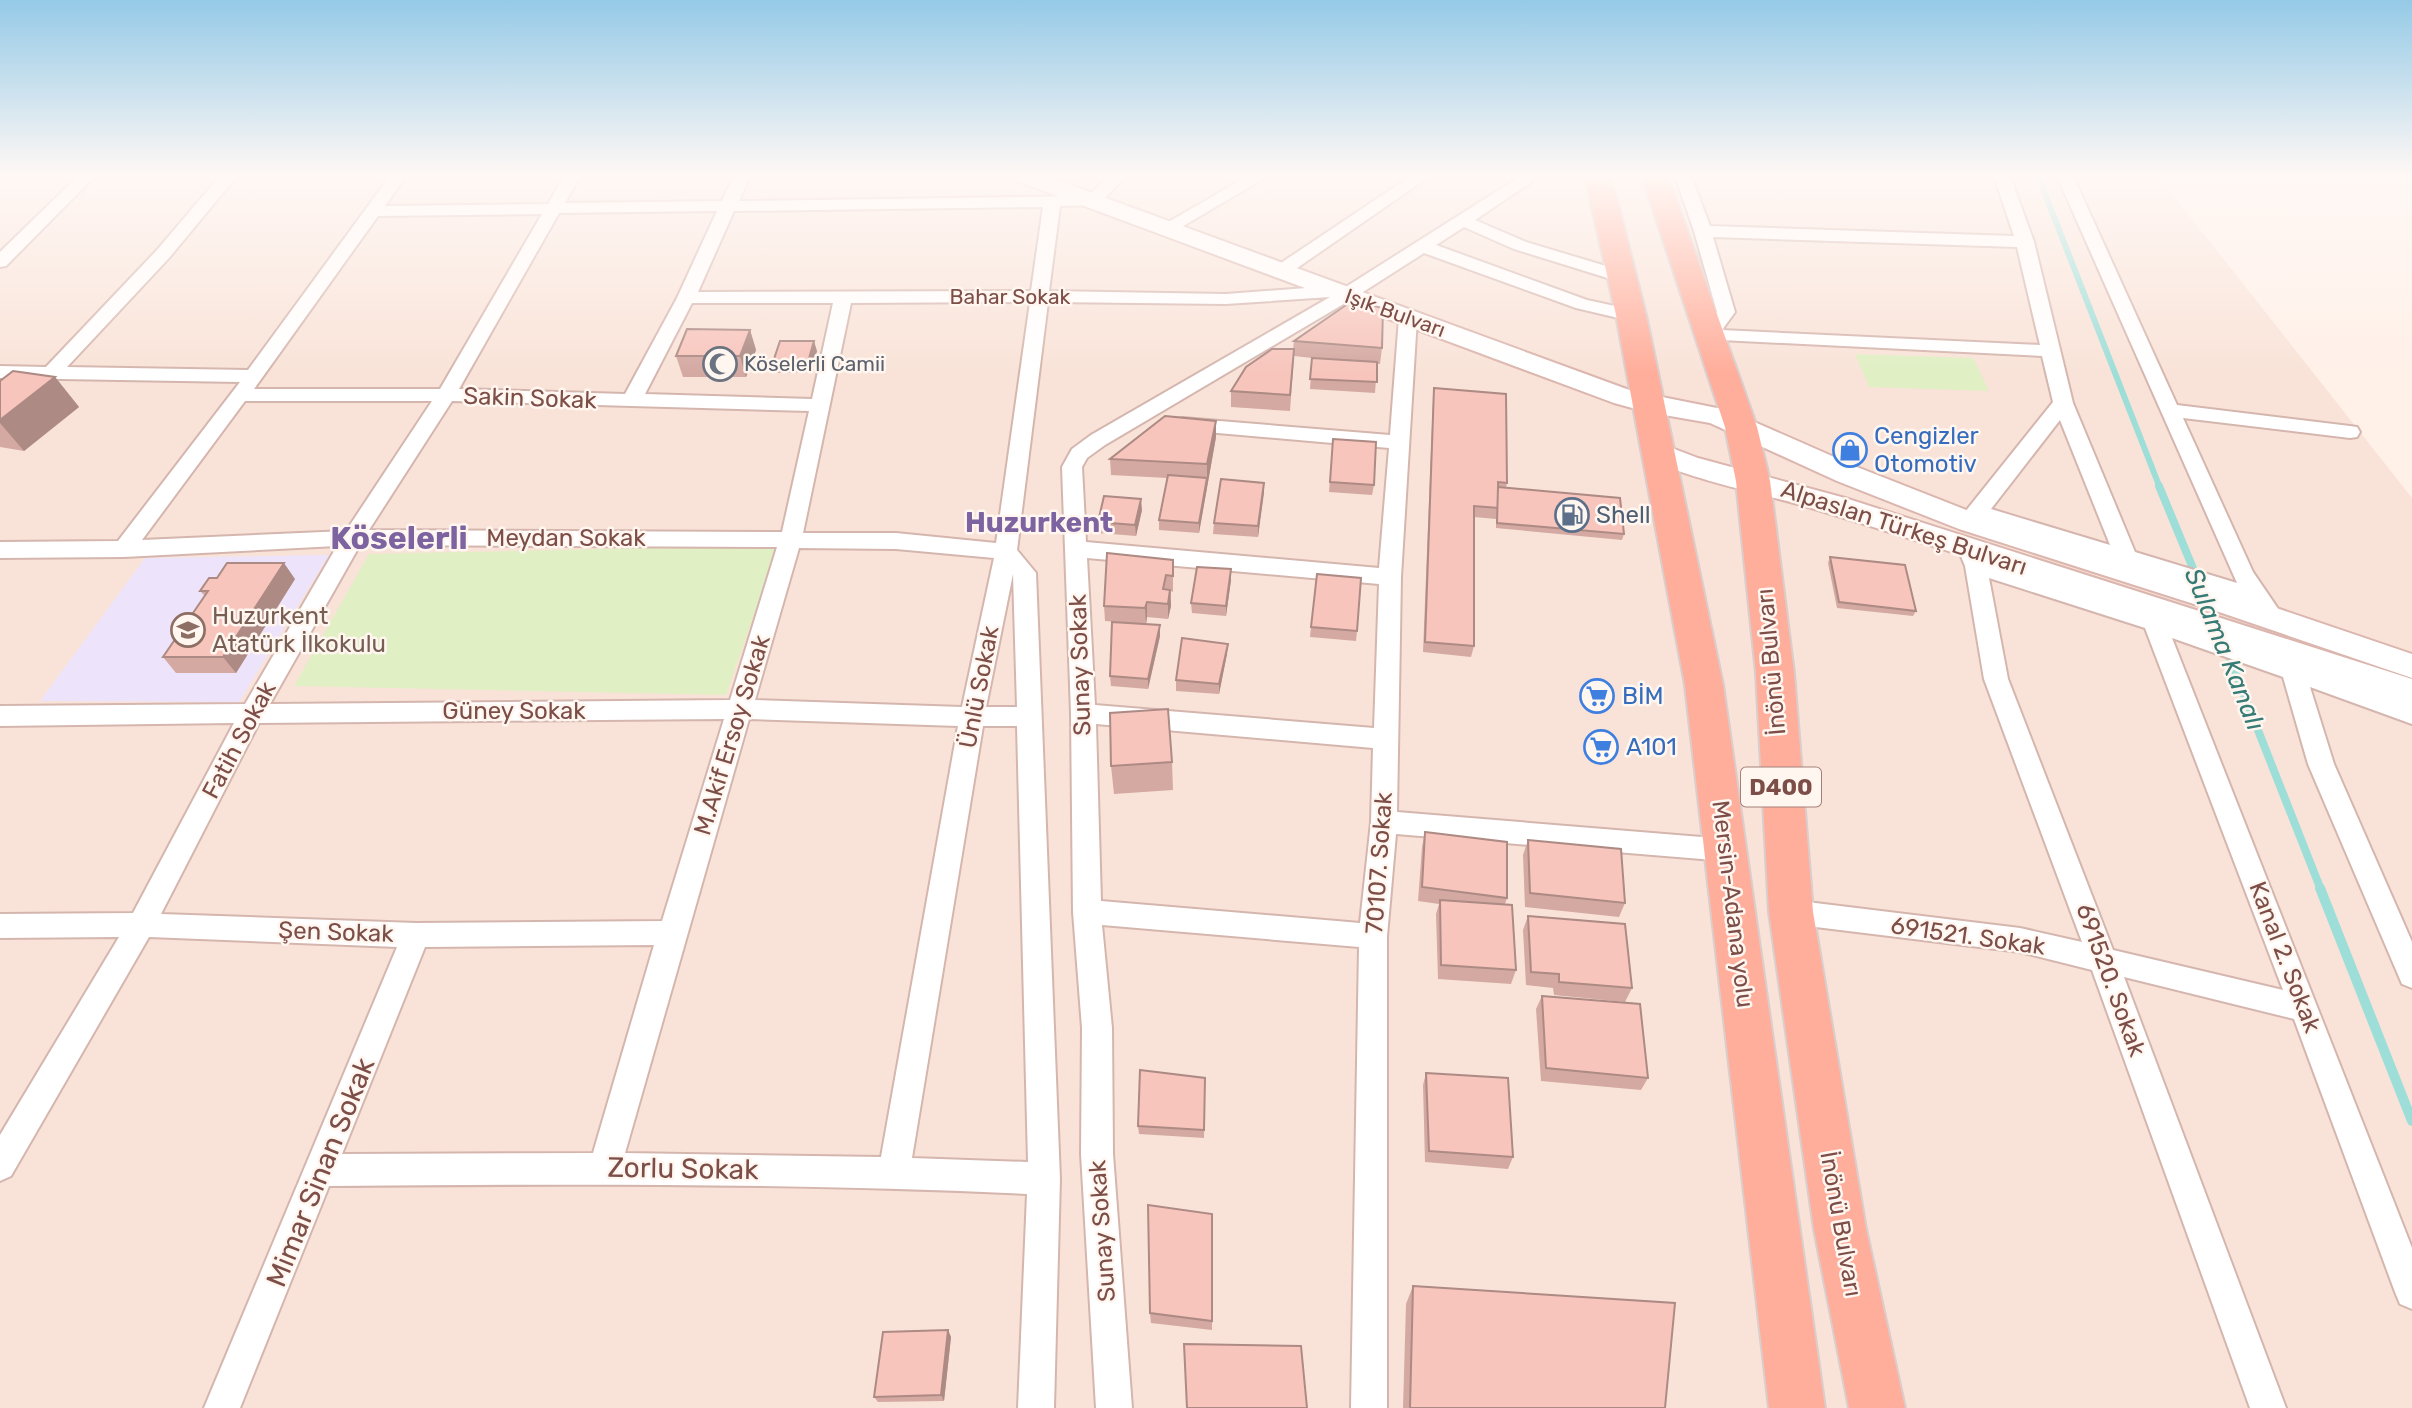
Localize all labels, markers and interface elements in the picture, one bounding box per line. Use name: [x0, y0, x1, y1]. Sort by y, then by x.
street label: Işık Bulvarı: [1342, 283, 1449, 342]
street label: Bahar Sokak: [950, 284, 1071, 309]
mosque icon: Köselerli Camii: [701, 345, 739, 383]
place label: Köselerli Camii: [744, 351, 885, 376]
street label: Sakin Sokak: [463, 382, 598, 414]
place label: Cengizler Otomotiv: [1874, 422, 1979, 478]
shop icon: Cengizler Otomotiv: [1831, 431, 1869, 469]
street label: Alpaslan Türkeş Bulvarı: [1778, 475, 2030, 581]
fuel station icon: Shell: [1553, 496, 1591, 534]
place label: Shell: [1596, 501, 1651, 529]
district label: Huzurkent: [965, 506, 1113, 539]
district label: Köselerli: [330, 519, 468, 557]
street label: Meydan Sokak: [486, 524, 646, 552]
water label: Sulama Kanalı: [2178, 563, 2271, 735]
street label: İnönü Bulvarı: [1751, 588, 1791, 736]
street label: Sunay Sokak: [1064, 593, 1096, 736]
place label: Huzurkent Atatürk İlkokulu: [212, 602, 386, 658]
school or university icon: Huzurkent Atatürk İlkokulu: [169, 611, 207, 649]
street label: Ünlü Sokak: [953, 623, 1005, 751]
street label: M.Akif Ersoy Sokak: [688, 631, 776, 839]
street label: Fatih Sokak: [196, 676, 282, 803]
supermarket icon: BİM: [1578, 677, 1616, 715]
place label: BİM: [1622, 682, 1664, 710]
street label: Güney Sokak: [442, 697, 586, 725]
supermarket icon: A101: [1582, 728, 1620, 766]
place label: A101: [1626, 733, 1677, 761]
road number: D400: [1741, 768, 1821, 806]
street label: 70107. Sokak: [1360, 790, 1398, 935]
street label: Mersin-Adana yolu: [1706, 799, 1760, 1009]
street label: Kanal 2. Sokak: [2243, 878, 2327, 1037]
street label: 691520. Sokak: [2070, 900, 2152, 1061]
street label: 691521. Sokak: [1889, 911, 2048, 961]
street label: Şen Sokak: [278, 916, 395, 948]
street label: Mimar Sinan Sokak: [259, 1052, 382, 1292]
street label: İnönü Bulvarı: [1814, 1149, 1868, 1299]
street label: Zorlu Sokak: [607, 1151, 759, 1186]
street label: Sunay Sokak: [1083, 1159, 1121, 1303]

